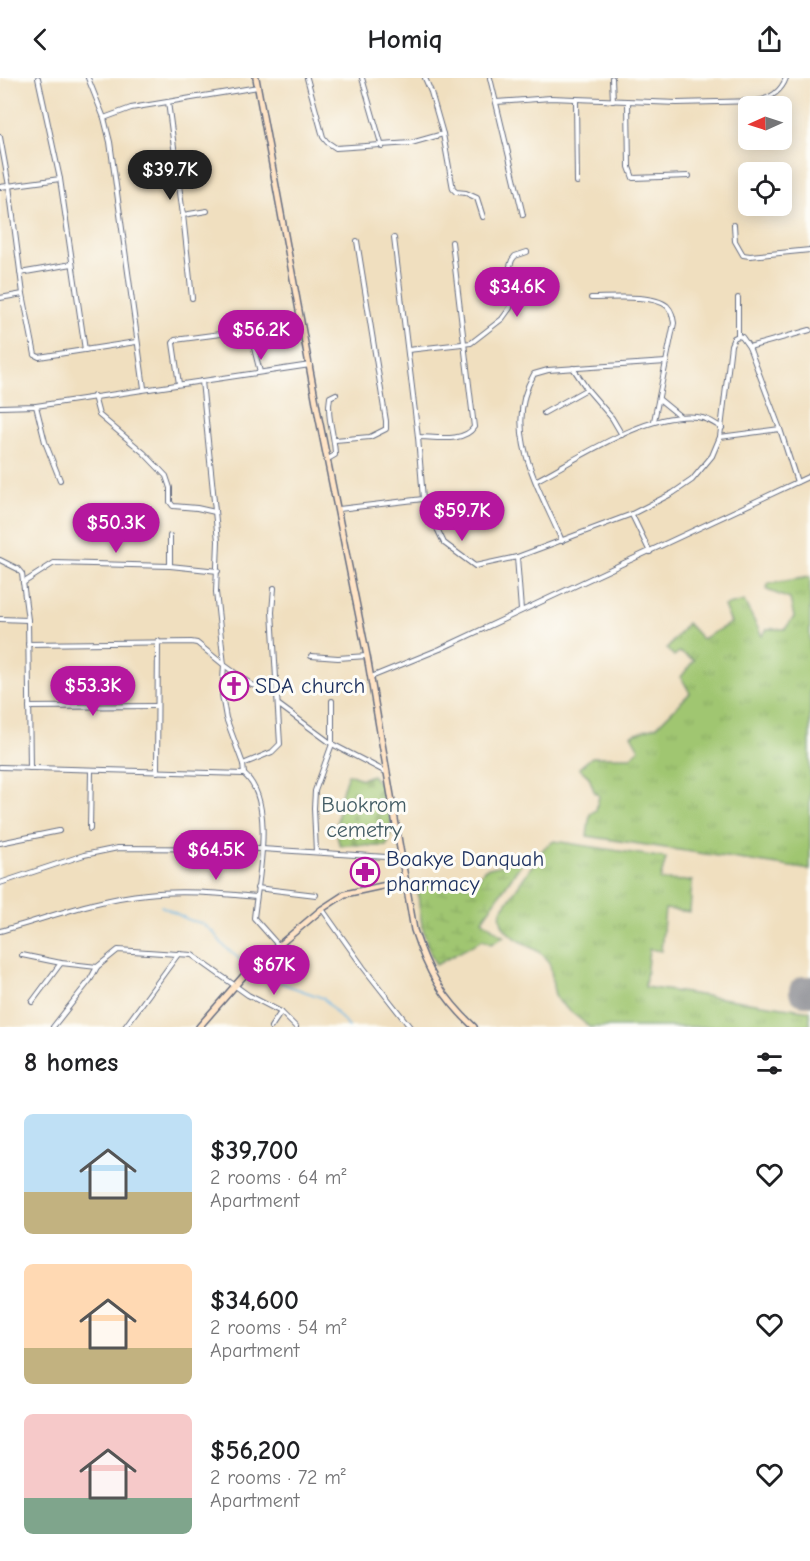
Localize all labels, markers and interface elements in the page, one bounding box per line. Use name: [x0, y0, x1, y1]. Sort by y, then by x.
icon: back: [24, 23, 57, 56]
icon: share: [753, 23, 786, 56]
text: Homiq: [367, 24, 443, 55]
north arrow: [738, 96, 792, 150]
map controls: [738, 96, 792, 216]
pin: $39.7K: [121, 150, 219, 201]
text: $39.7K: [142, 158, 198, 181]
button: locate: [738, 162, 792, 216]
pin: $34.6K: [468, 267, 566, 318]
text: $34.6K: [489, 275, 545, 298]
pin: $56.2K: [212, 310, 310, 361]
text: $56.2K: [232, 318, 290, 341]
pin: $59.7K: [413, 491, 511, 542]
text: $59.7K: [434, 499, 491, 522]
pin: $50.3K: [67, 503, 165, 554]
text: $50.3K: [87, 511, 145, 534]
pin: $53.3K: [44, 666, 142, 717]
church icon: SDA church: [218, 670, 250, 702]
place label: SDA church: [255, 673, 365, 699]
text: $53.3K: [64, 674, 122, 697]
park label: Buokrom cemetry: [321, 792, 407, 843]
pin: $64.5K: [167, 830, 265, 881]
text: $64.5K: [187, 838, 245, 861]
place label: Boakye Danquah pharmacy: [386, 846, 544, 897]
pharmacy icon: Boakye Danquah pharmacy: [349, 856, 381, 888]
pin: $67K: [238, 945, 310, 996]
text: $67K: [253, 953, 295, 976]
icon: filters: [753, 1047, 786, 1080]
text: 8 homes: [24, 1048, 118, 1078]
text: $39,700: [210, 1136, 298, 1166]
icon: home: [72, 1138, 144, 1210]
icon: heart: [753, 1158, 786, 1191]
text: 2 rooms · 64 m²: [210, 1166, 346, 1189]
text: Apartment: [210, 1189, 300, 1212]
text: $34,600: [210, 1286, 299, 1316]
icon: home: [72, 1288, 144, 1360]
icon: heart: [753, 1308, 786, 1341]
text: 2 rooms · 54 m²: [210, 1316, 346, 1339]
text: Apartment: [210, 1339, 300, 1362]
text: $56,200: [210, 1436, 301, 1466]
icon: home: [72, 1438, 144, 1510]
icon: heart: [753, 1458, 786, 1491]
text: 2 rooms · 72 m²: [210, 1466, 346, 1489]
text: Apartment: [210, 1489, 300, 1512]

